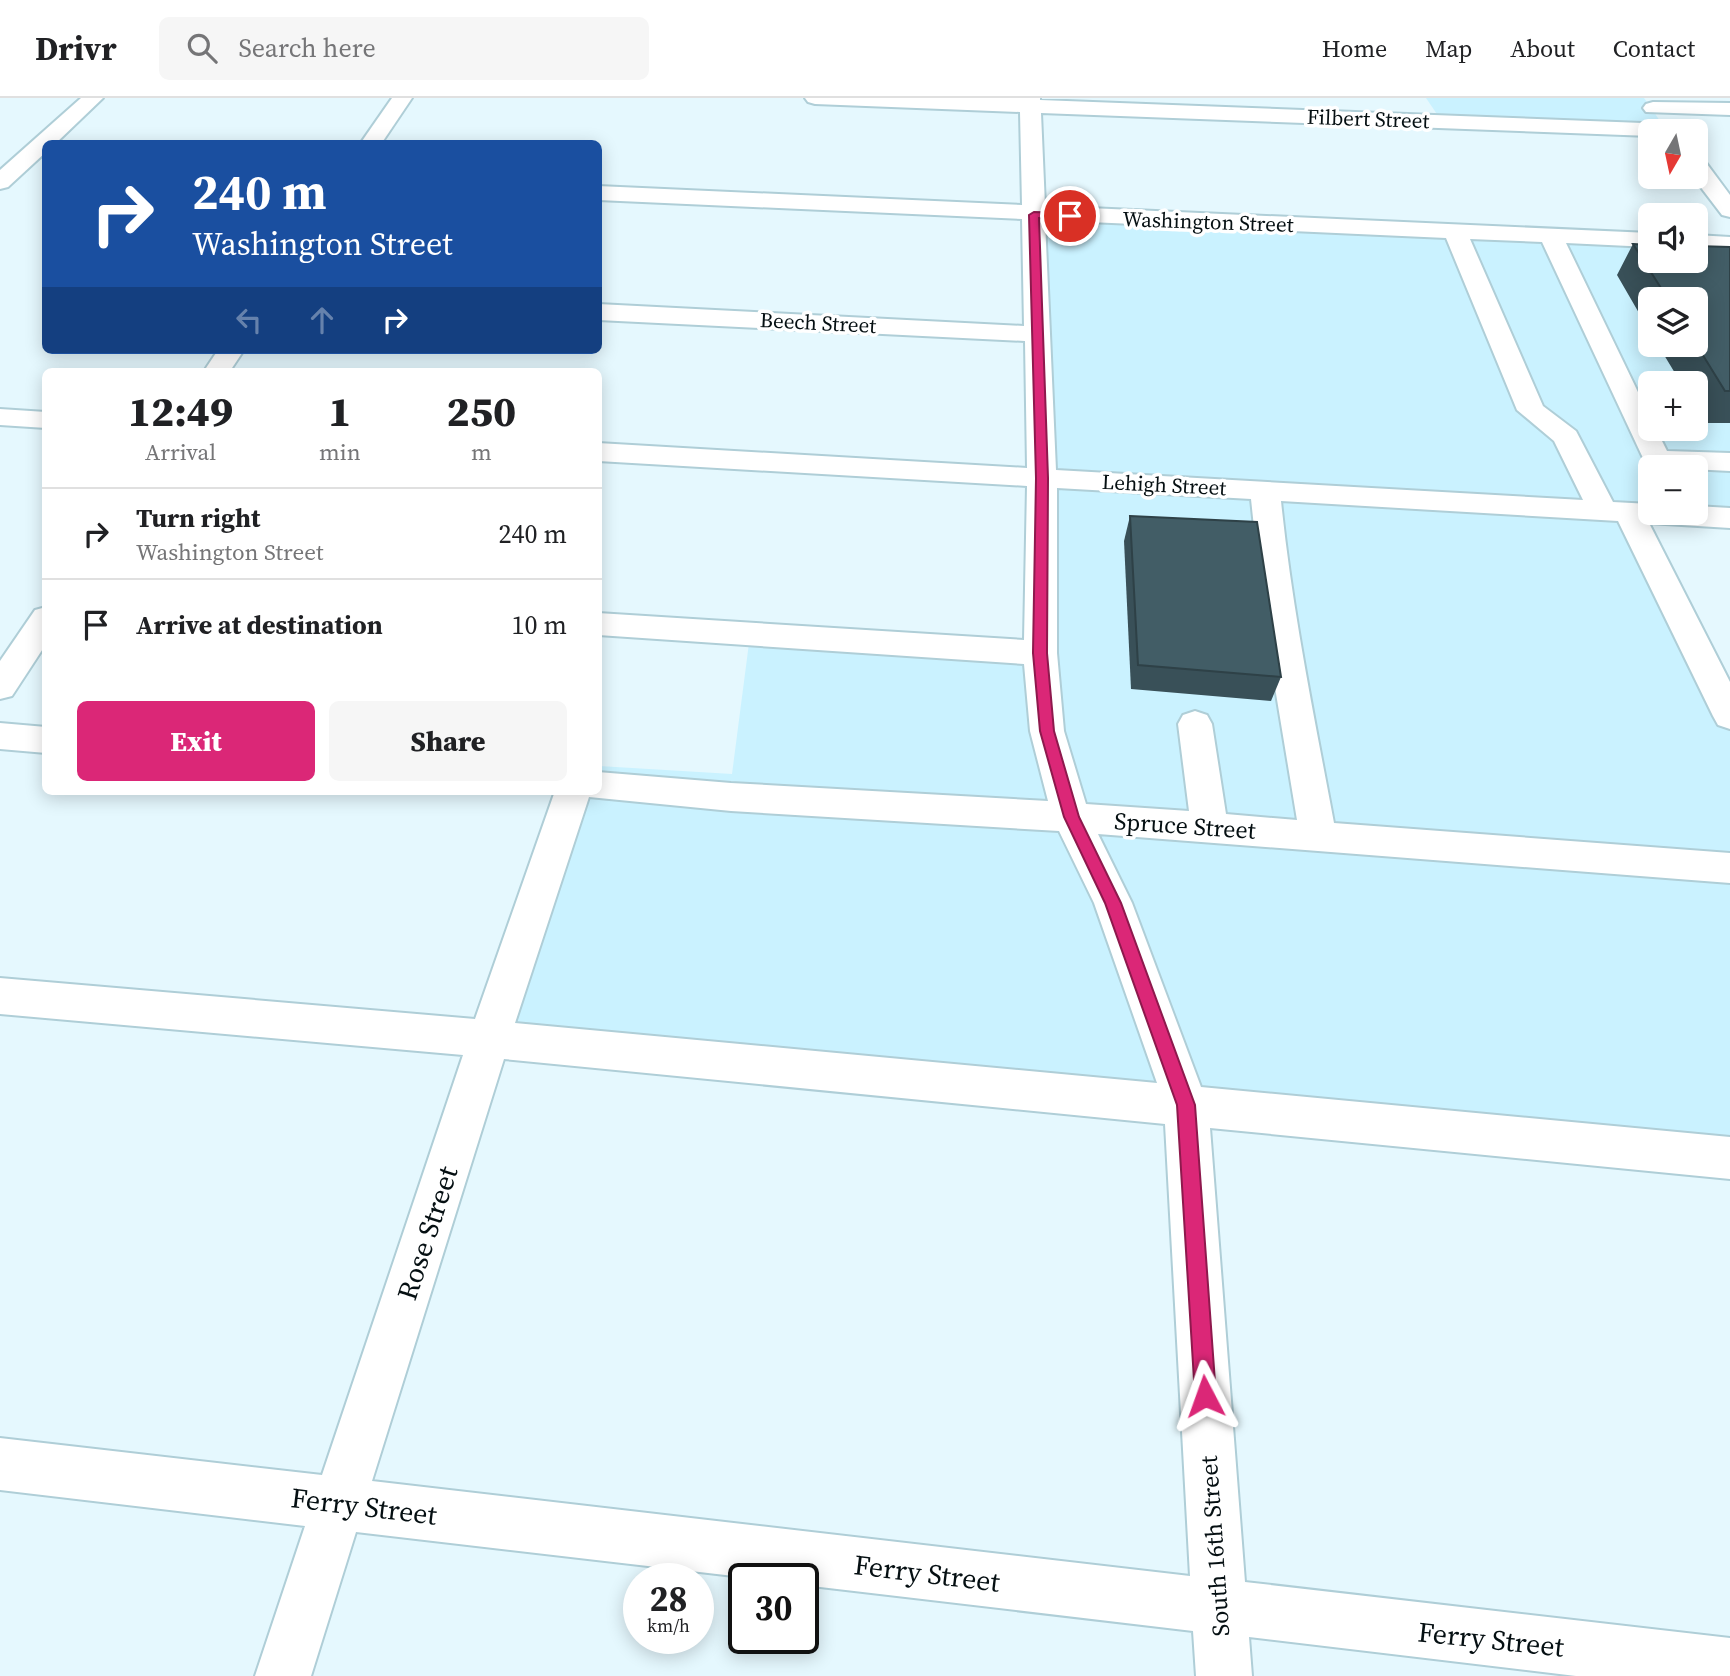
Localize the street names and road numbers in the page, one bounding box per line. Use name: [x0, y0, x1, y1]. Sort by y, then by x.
street label: Filbert Street: [1306, 102, 1430, 135]
street label: Washington Street: [1122, 204, 1294, 239]
street label: Beech Street: [759, 305, 877, 340]
street label: Lehigh Street: [1101, 467, 1227, 502]
street label: Spruce Street: [1113, 804, 1257, 847]
street label: Rose Street: [388, 1160, 467, 1305]
street label: South 16th Street: [1192, 1454, 1237, 1637]
street label: Ferry Street: [289, 1478, 440, 1534]
street label: Ferry Street: [852, 1545, 1003, 1601]
street label: Ferry Street: [1416, 1612, 1567, 1666]

